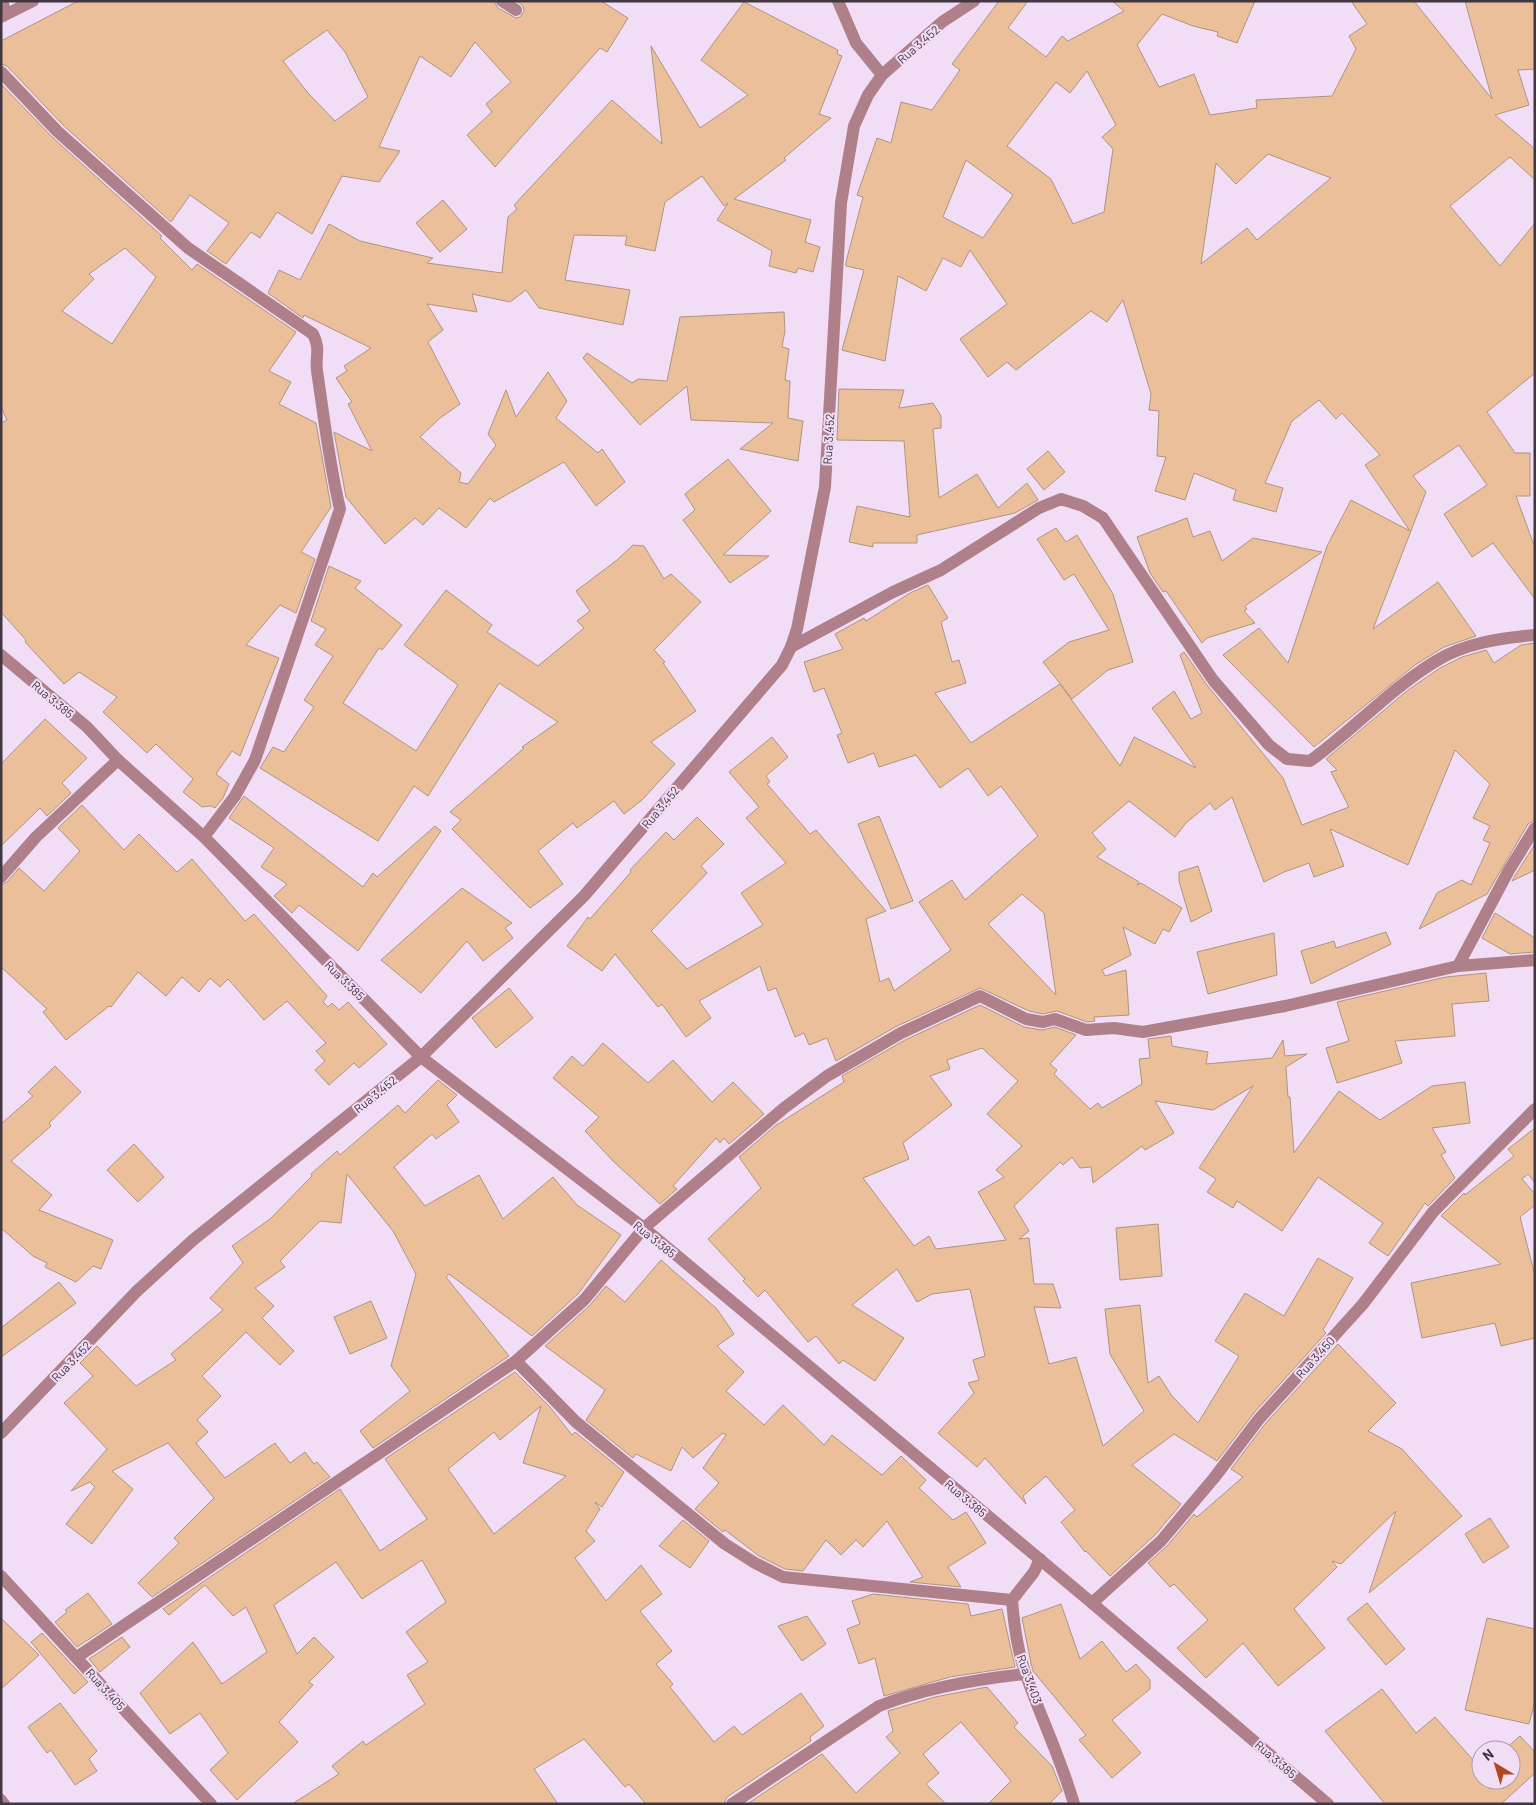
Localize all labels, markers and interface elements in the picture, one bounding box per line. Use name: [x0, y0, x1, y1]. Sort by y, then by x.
street label: Rua 3.452: [894, 22, 942, 66]
street label: Rua 3.452: [820, 413, 836, 465]
street label: Rua 3.385: [29, 677, 77, 721]
street label: Rua 3.452: [638, 783, 682, 831]
street label: Rua 3.385: [322, 957, 368, 1003]
street label: Rua 3.452: [351, 1072, 399, 1116]
street label: Rua 3.385: [631, 1218, 679, 1260]
street label: Rua 3.450: [1293, 1333, 1337, 1381]
street label: Rua 3.452: [48, 1338, 94, 1384]
street label: Rua 3.385: [942, 1476, 990, 1520]
street label: Rua 3.403: [1015, 1652, 1045, 1706]
street label: Rua 3.405: [84, 1665, 128, 1713]
street label: Rua 3.385: [1252, 1737, 1300, 1781]
north arrow: [1471, 1740, 1521, 1790]
text: N: [1479, 1745, 1497, 1764]

